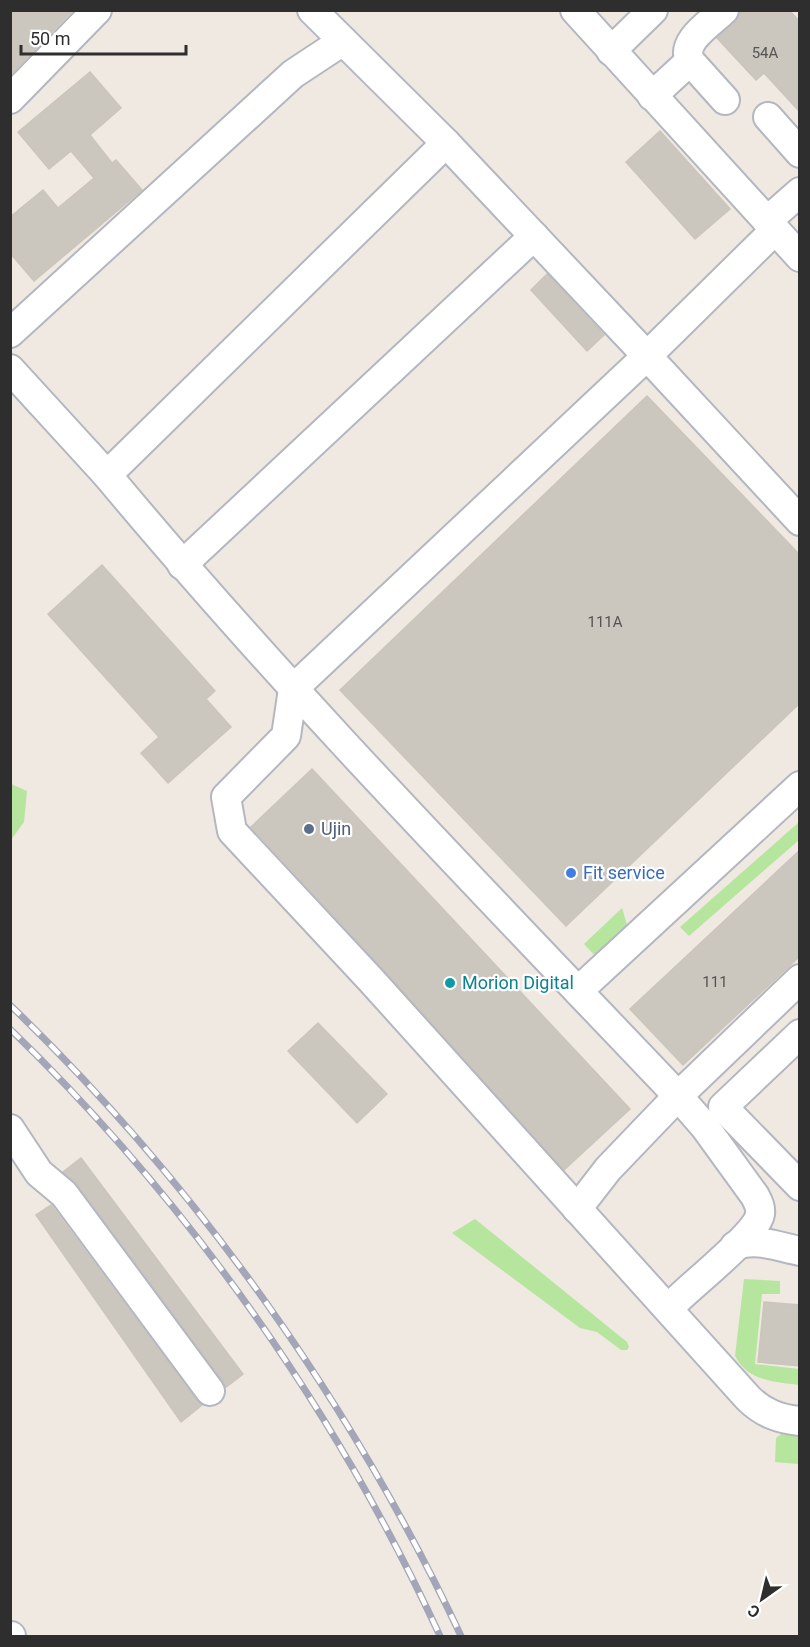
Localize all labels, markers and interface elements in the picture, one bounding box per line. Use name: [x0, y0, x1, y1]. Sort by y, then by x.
scale bar: [21, 18, 186, 56]
text: 50 m: [30, 28, 70, 49]
house number: 54А: [752, 44, 779, 62]
house number: 111А: [587, 613, 623, 631]
place label: Ujin: [321, 818, 351, 839]
marker: Ujin: [302, 822, 316, 836]
place label: Fit service: [583, 862, 665, 883]
marker: Fit service: [564, 866, 578, 880]
place label: Morion Digital: [462, 972, 574, 993]
house number: 111: [702, 973, 728, 991]
marker: Morion Digital: [443, 976, 457, 990]
north arrow: [732, 1569, 792, 1629]
text: С: [744, 1600, 764, 1622]

